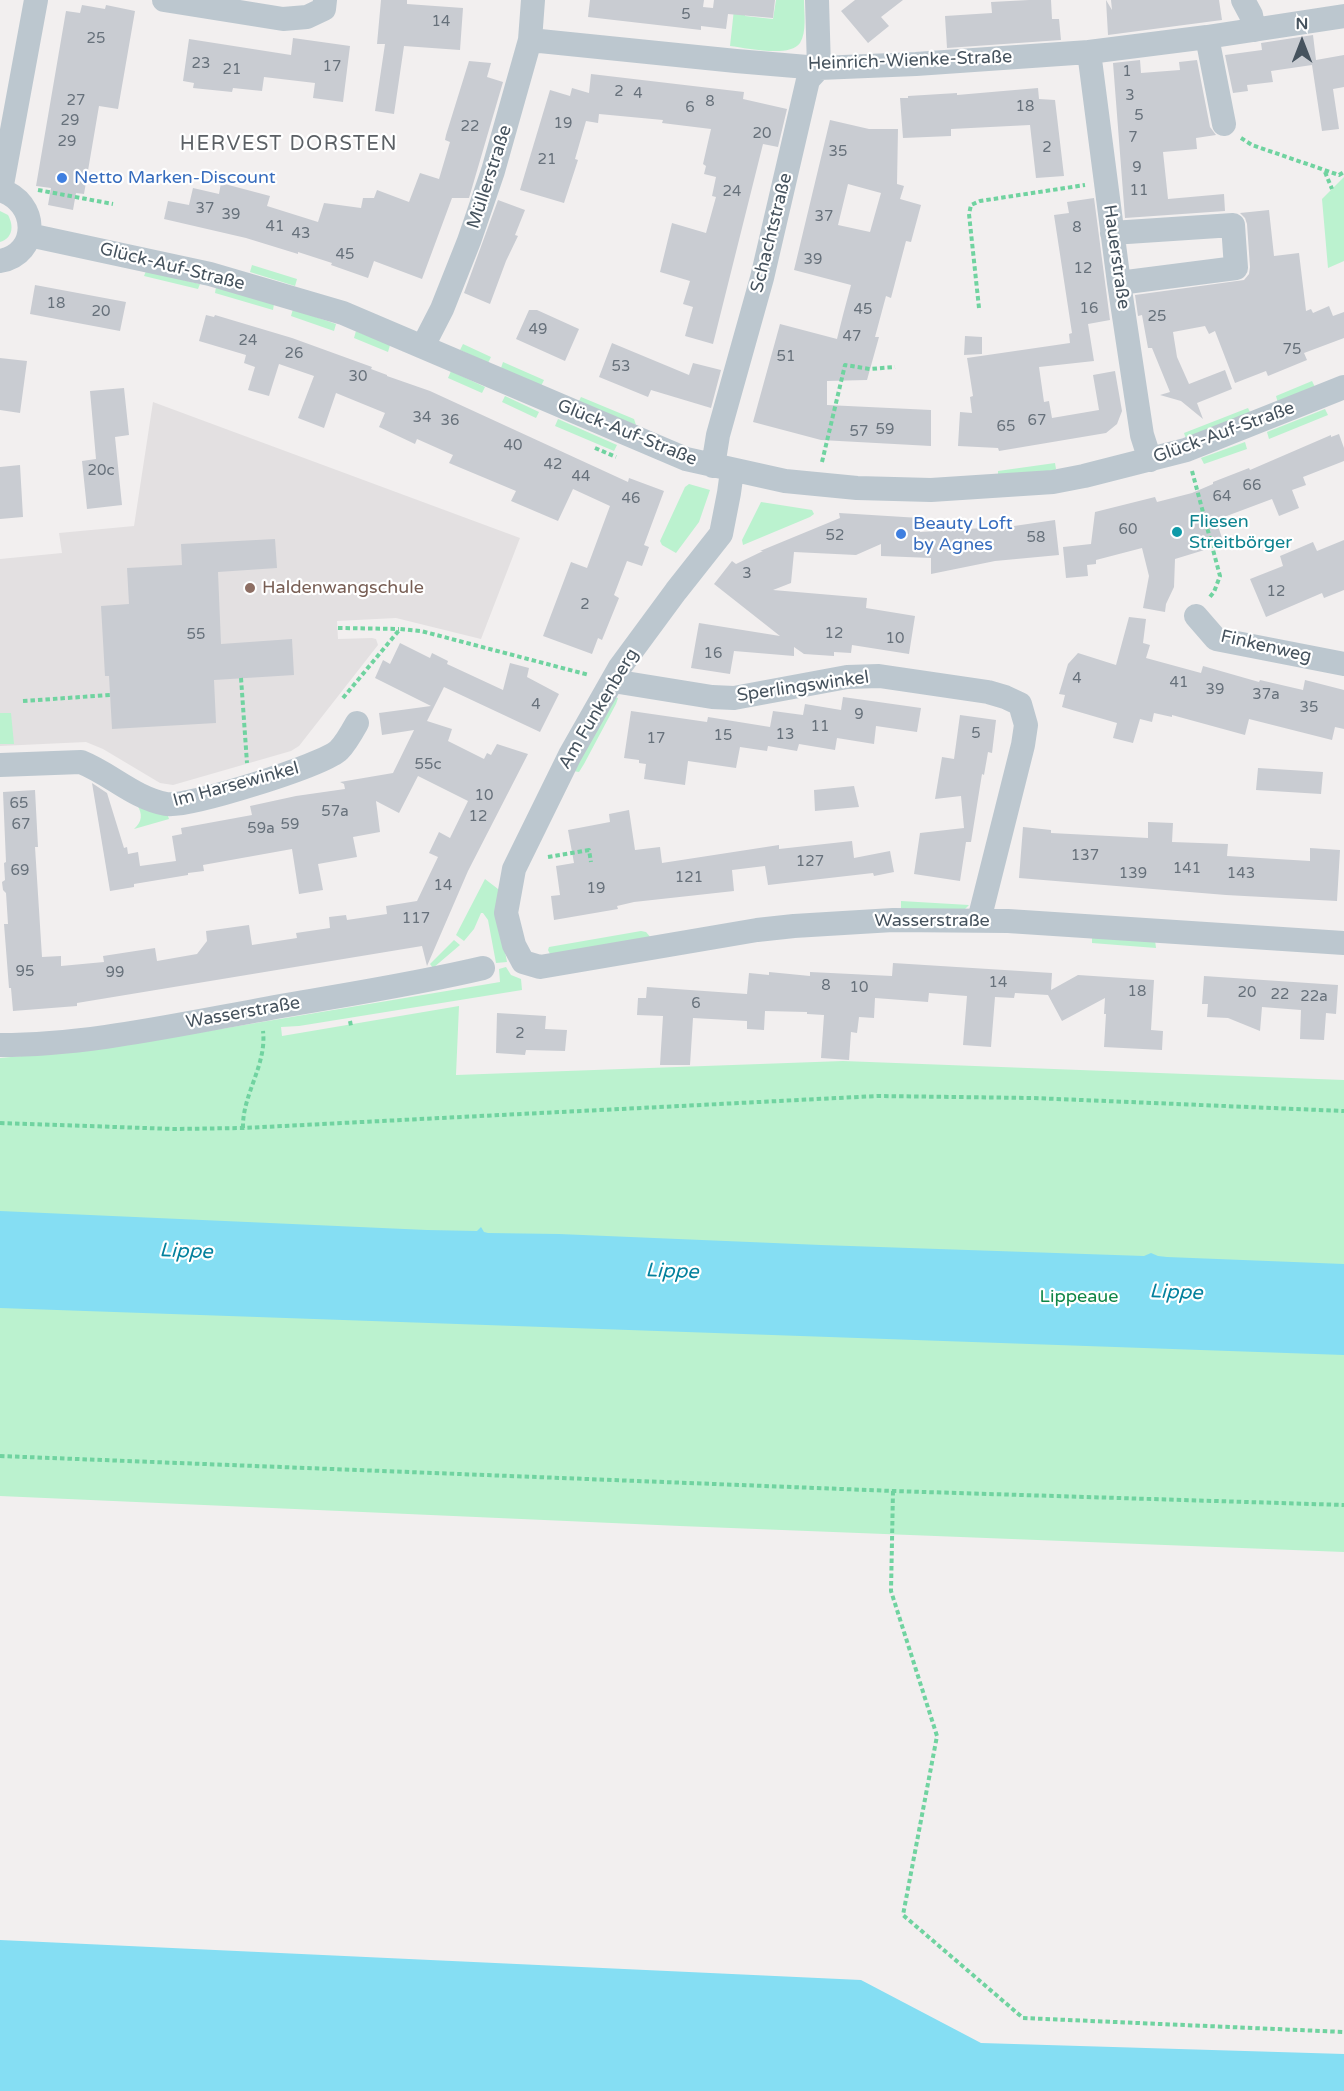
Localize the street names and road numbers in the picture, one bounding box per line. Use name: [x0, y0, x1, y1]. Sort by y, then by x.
street label: Heinrich-Wienke-Straße: [807, 47, 1013, 75]
street label: Müllerstraße: [463, 122, 517, 232]
street label: Schachtstraße: [747, 171, 797, 295]
street label: Hauerstraße: [1098, 203, 1134, 311]
street label: Glück-Auf-Straße: [97, 239, 247, 295]
street label: Glück-Auf-Straße: [554, 395, 700, 471]
street label: Glück-Auf-Straße: [1150, 397, 1298, 469]
street label: Finkenweg: [1219, 626, 1313, 668]
street label: Am Funkenberg: [554, 645, 644, 773]
street label: Sperlingswinkel: [736, 667, 870, 707]
street label: Im Harsewinkel: [171, 758, 301, 812]
street label: Wasserstraße: [874, 910, 990, 932]
street label: Wasserstraße: [184, 992, 302, 1034]

